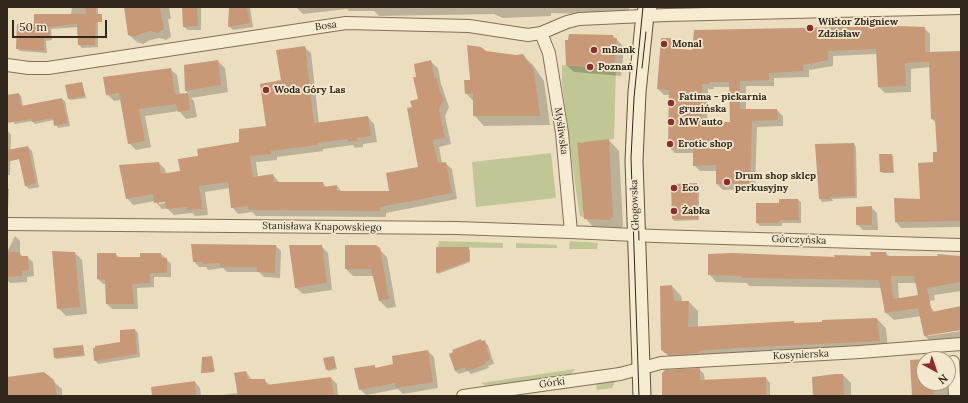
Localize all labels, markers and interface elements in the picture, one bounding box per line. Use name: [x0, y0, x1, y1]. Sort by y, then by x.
scale bar: [14, 12, 109, 38]
place label: Wiktor Zbigniew Zdzisław: [818, 16, 898, 40]
text: 50 m: [19, 19, 47, 34]
street label: Bosa: [314, 19, 338, 33]
marker: Wiktor Zbigniew Zdzisław: [805, 23, 815, 33]
place label: Monal: [672, 38, 702, 50]
marker: Monal: [659, 39, 669, 49]
place label: mBank: [602, 44, 635, 56]
marker: mBank: [589, 45, 599, 55]
place label: Poznań: [598, 61, 633, 73]
marker: Poznań: [585, 62, 595, 72]
place label: Woda Góry Las: [274, 84, 345, 96]
marker: Woda Góry Las: [261, 85, 271, 95]
place label: Fatima - piekarnia gruzińska: [679, 91, 767, 114]
marker: Fatima - piekarnia gruzińska: [666, 98, 676, 108]
street label: Myśliwska: [552, 107, 570, 155]
place label: MW auto: [679, 116, 723, 128]
marker: MW auto: [666, 117, 676, 127]
place label: Erotic shop: [678, 138, 733, 150]
marker: Erotic shop: [665, 139, 675, 149]
place label: Drum shop sklep perkusyjny: [735, 170, 816, 194]
marker: Drum shop sklep perkusyjny: [722, 177, 732, 187]
street label: Głogowska: [628, 179, 642, 231]
place label: Eco: [682, 182, 699, 194]
marker: Eco: [669, 183, 679, 193]
place label: Żabka: [682, 205, 710, 217]
marker: Żabka: [669, 206, 679, 216]
street label: Stanisława Knapowskiego: [262, 220, 382, 234]
street label: Górczyńska: [772, 233, 826, 247]
street label: Kosynierska: [773, 348, 829, 362]
north arrow: [916, 351, 956, 391]
text: N: [935, 371, 951, 388]
street label: Górki: [538, 375, 566, 391]

